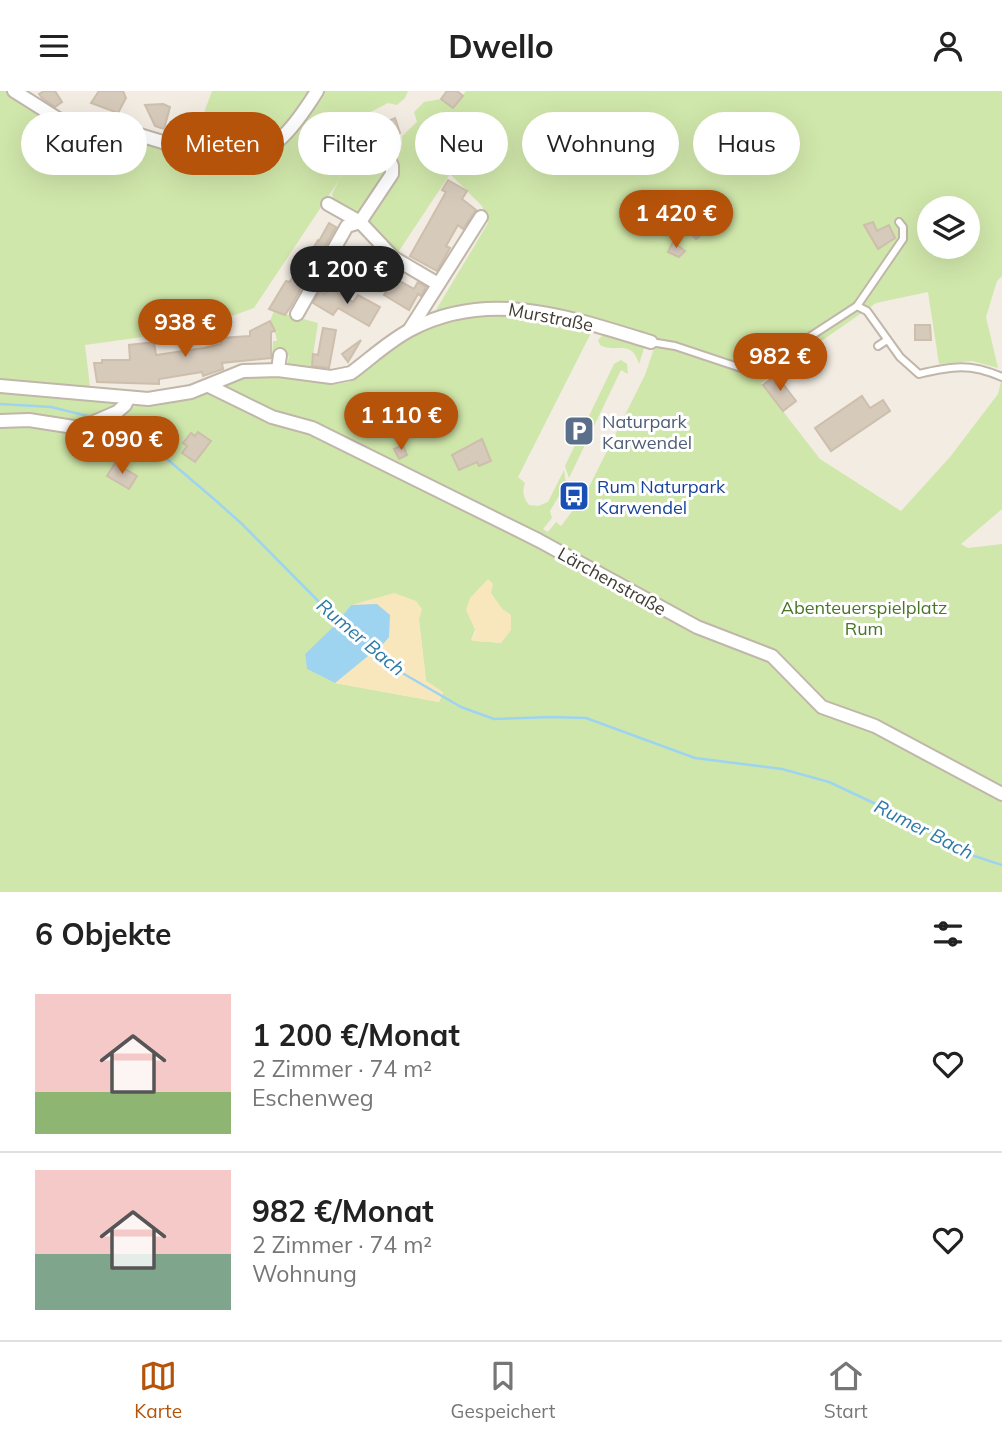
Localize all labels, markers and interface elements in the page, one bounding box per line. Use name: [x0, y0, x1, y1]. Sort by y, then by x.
text: Dwello: [448, 26, 554, 66]
icon: menu: [35, 27, 73, 65]
icon: person: [929, 27, 967, 65]
chip: Kaufen: [21, 112, 147, 175]
chip: Mieten: [161, 112, 284, 175]
chip: Filter: [298, 112, 401, 175]
chip: Neu: [415, 112, 508, 175]
chip: Wohnung: [522, 112, 679, 175]
chip: Haus: [693, 112, 800, 175]
pin: 1 420 €: [611, 191, 741, 250]
map controls: [917, 196, 980, 259]
button: layers: [917, 196, 980, 259]
text: 1 420 €: [635, 198, 717, 227]
pin: 1 200 €: [282, 247, 412, 306]
text: 1 200 €: [306, 254, 388, 283]
street label: Murstraße: [507, 298, 595, 336]
pin: 938 €: [136, 299, 234, 359]
text: 938 €: [154, 307, 216, 336]
pin: 982 €: [731, 334, 829, 393]
text: 982 €: [749, 341, 811, 370]
pin: 1 110 €: [336, 393, 466, 452]
text: 1 110 €: [360, 400, 442, 429]
place label: Naturpark Karwendel: [602, 410, 692, 454]
parking icon: Naturpark Karwendel: [562, 414, 596, 448]
pin: 2 090 €: [57, 417, 187, 476]
text: 2 090 €: [81, 424, 163, 453]
place label: Rum Naturpark Karwendel: [597, 475, 726, 519]
bus stop icon: Rum Naturpark Karwendel: [557, 479, 591, 513]
street label: Lärchenstraße: [554, 542, 670, 620]
water label: Rumer Bach: [312, 593, 410, 681]
park label: Abenteuerspielplatz Rum: [781, 596, 947, 640]
water label: Rumer Bach: [871, 794, 977, 864]
text: 6 Objekte: [35, 915, 171, 953]
icon: filters: [929, 915, 967, 953]
text: 1 200 €/Monat: [252, 1016, 460, 1054]
icon: home: [91, 1022, 175, 1106]
icon: heart: [929, 1045, 967, 1083]
text: 2 Zimmer · 74 m²: [252, 1054, 432, 1083]
text: Eschenweg: [252, 1083, 374, 1112]
text: 982 €/Monat: [252, 1192, 434, 1230]
icon: home: [91, 1198, 175, 1282]
icon: heart: [929, 1221, 967, 1259]
text: 2 Zimmer · 74 m²: [252, 1230, 432, 1259]
text: Wohnung: [252, 1259, 357, 1288]
tab: Karte: [134, 1357, 182, 1423]
tab: Gespeichert: [451, 1357, 555, 1423]
tab: Start: [824, 1357, 868, 1423]

